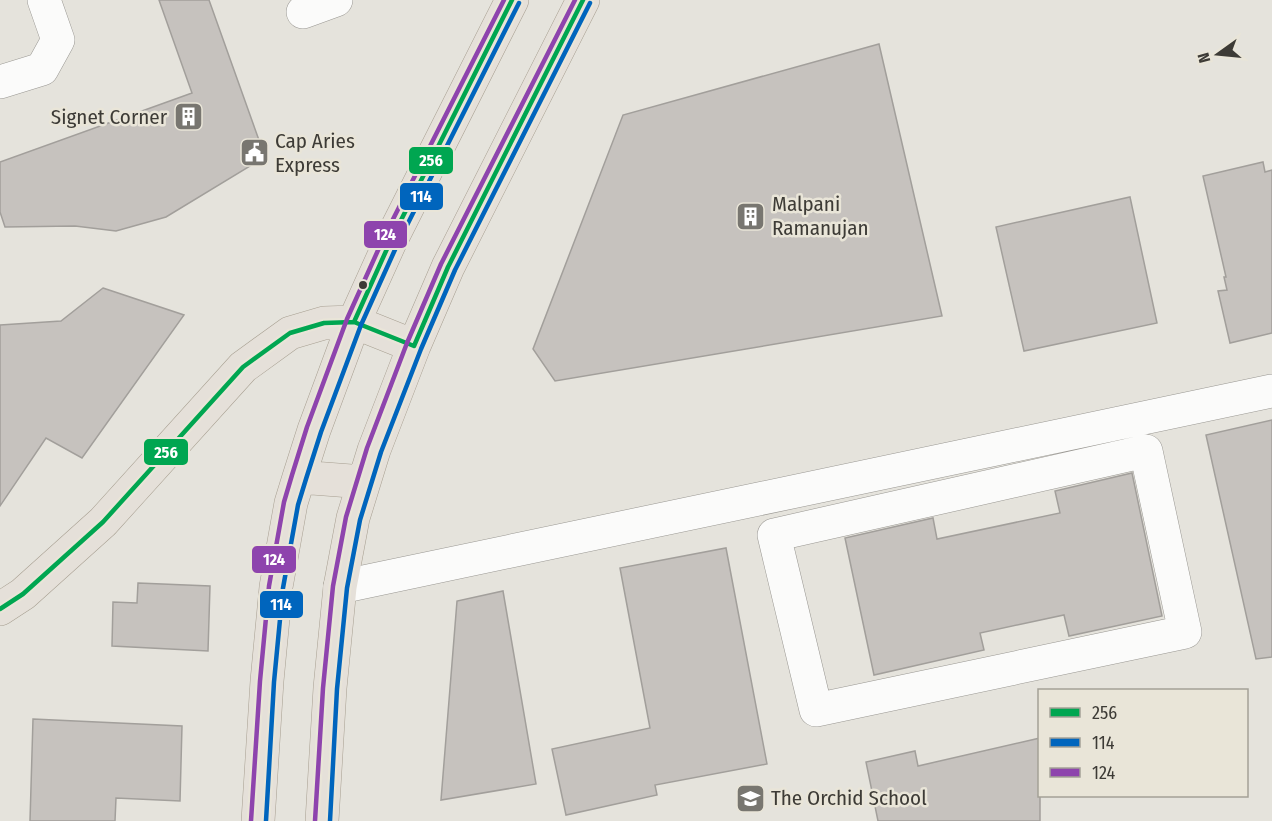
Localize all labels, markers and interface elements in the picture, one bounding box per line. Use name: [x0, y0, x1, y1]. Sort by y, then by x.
north arrow: [1188, 24, 1248, 84]
text: N: [1194, 51, 1214, 65]
building icon: Signet Corner: [172, 101, 204, 133]
place label: Signet Corner: [51, 104, 168, 130]
place label: Cap Aries Express: [275, 128, 355, 178]
public building icon: Cap Aries Express: [238, 137, 270, 169]
line badge: 256: [408, 146, 454, 175]
text: 256: [418, 151, 443, 170]
line badge: 114: [399, 182, 444, 211]
text: 114: [410, 187, 432, 206]
place label: Malpani Ramanujan: [772, 191, 869, 241]
building icon: Malpani Ramanujan: [735, 200, 767, 232]
line badge: 124: [363, 220, 408, 249]
text: 124: [374, 225, 396, 244]
unlabelled marker: [357, 279, 369, 291]
line badge: 256: [143, 438, 189, 466]
text: 256: [153, 443, 178, 462]
line badge: 124: [251, 545, 297, 574]
text: 124: [263, 550, 285, 569]
line badge: 114: [259, 590, 304, 619]
text: 114: [270, 595, 292, 614]
legend: [1038, 689, 1248, 797]
text: 256: [1092, 702, 1117, 724]
text: 114: [1092, 732, 1115, 754]
text: 124: [1092, 762, 1116, 784]
school or university icon: The Orchid School: [734, 782, 766, 814]
place label: The Orchid School: [771, 785, 927, 811]

